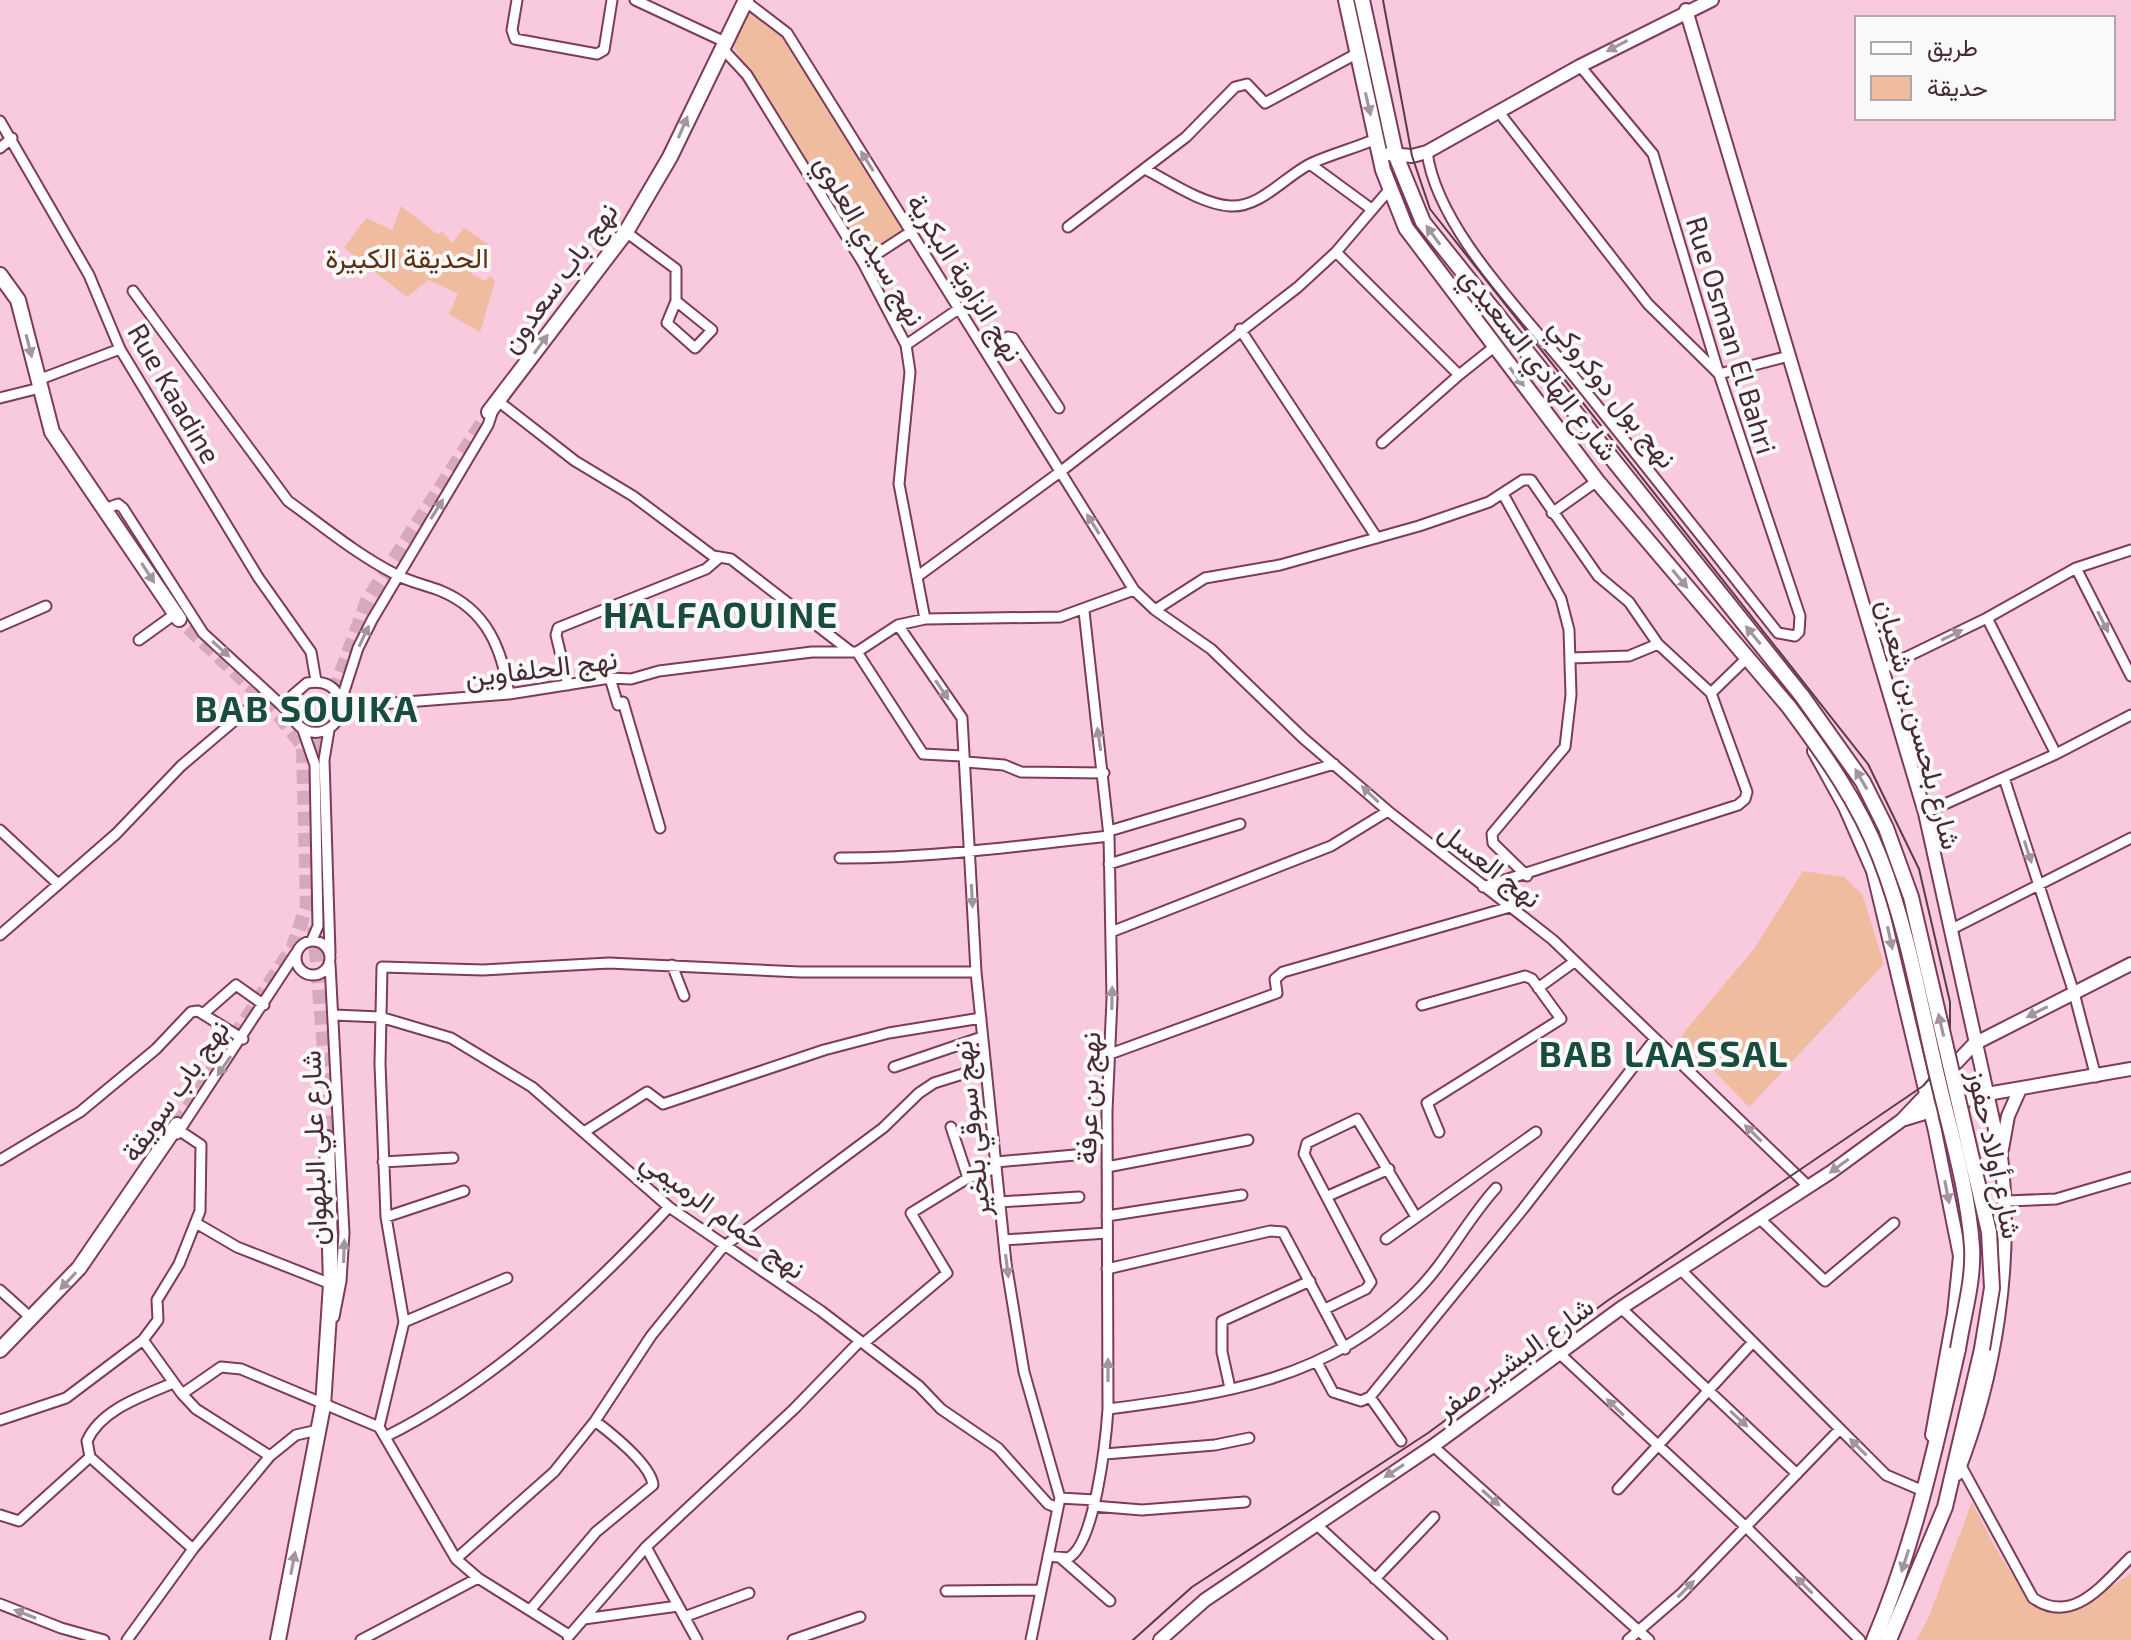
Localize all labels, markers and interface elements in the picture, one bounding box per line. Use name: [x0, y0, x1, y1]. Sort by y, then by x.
legend: [1855, 16, 2115, 120]
text: طريق: [1927, 32, 1978, 63]
one-way arrow: [1606, 40, 1629, 53]
text: حديقة: [1927, 72, 1988, 102]
one-way arrow: [1362, 91, 1375, 116]
one-way arrow: [676, 115, 689, 139]
street label: نهج سيدي العلوي: [802, 148, 934, 335]
one-way arrow: [860, 150, 874, 172]
street label: نهج الزاوية البكرية: [897, 187, 1031, 370]
street label: نهج باب سعدون: [492, 195, 627, 361]
street label: Rue Osman El Bahri: [1680, 212, 1784, 458]
one-way arrow: [1426, 225, 1441, 246]
park label: الحديقة الكبيرة: [325, 240, 489, 276]
street label: شارع الهادي السعيدي: [1448, 259, 1626, 471]
street label: نهج بول دوكروكي: [1537, 310, 1685, 479]
street label: Rue Kaadine: [121, 317, 229, 469]
one-way arrow: [24, 333, 36, 358]
one-way arrow: [533, 333, 549, 355]
one-way arrow: [1508, 366, 1524, 387]
one-way arrow: [430, 498, 444, 520]
one-way arrow: [1087, 513, 1101, 535]
one-way arrow: [140, 562, 155, 584]
one-way arrow: [1671, 569, 1688, 589]
district label: HALFAOUINE: [603, 592, 839, 635]
street label: شارع بلحسن بن شعبان: [1867, 595, 1970, 854]
one-way arrow: [2096, 610, 2110, 633]
one-way arrow: [357, 624, 371, 648]
one-way arrow: [1745, 625, 1762, 645]
one-way arrow: [1940, 628, 1964, 642]
one-way arrow: [210, 640, 230, 657]
street label: نهج الحلفاوين: [463, 641, 620, 697]
one-way arrow: [934, 679, 949, 700]
district label: BAB SOUIKA: [195, 686, 419, 729]
one-way arrow: [1092, 726, 1105, 751]
one-way arrow: [1854, 768, 1868, 790]
one-way arrow: [1361, 785, 1380, 804]
street label: نهج العسل: [1431, 814, 1549, 918]
one-way arrow: [2022, 841, 2035, 865]
one-way arrow: [966, 884, 979, 909]
one-way arrow: [1884, 925, 1897, 950]
one-way arrow: [1106, 985, 1118, 1010]
one-way arrow: [2025, 1006, 2048, 1019]
street label: نهج باب سويقة: [113, 1012, 239, 1170]
one-way arrow: [1934, 1013, 1947, 1038]
street label: نهج بن عرفة: [1068, 1031, 1110, 1165]
district label: BAB LAASSAL: [1539, 1031, 1789, 1074]
street label: نهج سوقي بلخير: [944, 1038, 1003, 1220]
street label: شارع علي البلهوان: [293, 1049, 340, 1246]
one-way arrow: [217, 1055, 232, 1077]
street label: شارع أولاد حفوز: [1958, 1065, 2030, 1242]
one-way arrow: [1744, 1124, 1763, 1142]
street label: نهج حمام الرميمي: [631, 1143, 813, 1291]
one-way arrow: [1829, 1158, 1850, 1174]
one-way arrow: [1941, 1179, 1953, 1204]
one-way arrow: [337, 1238, 350, 1263]
one-way arrow: [1001, 1254, 1014, 1279]
one-way arrow: [59, 1271, 77, 1290]
street label: شارع البشير صفر: [1428, 1288, 1601, 1429]
one-way arrow: [1102, 1357, 1114, 1382]
one-way arrow: [1606, 1399, 1625, 1417]
one-way arrow: [1729, 1410, 1748, 1428]
one-way arrow: [1849, 1438, 1868, 1457]
one-way arrow: [1383, 1464, 1405, 1478]
one-way arrow: [1480, 1489, 1500, 1506]
one-way arrow: [1898, 1549, 1910, 1573]
one-way arrow: [287, 1551, 299, 1576]
one-way arrow: [1796, 1576, 1814, 1595]
one-way arrow: [1677, 1579, 1696, 1598]
one-way arrow: [13, 1607, 37, 1620]

